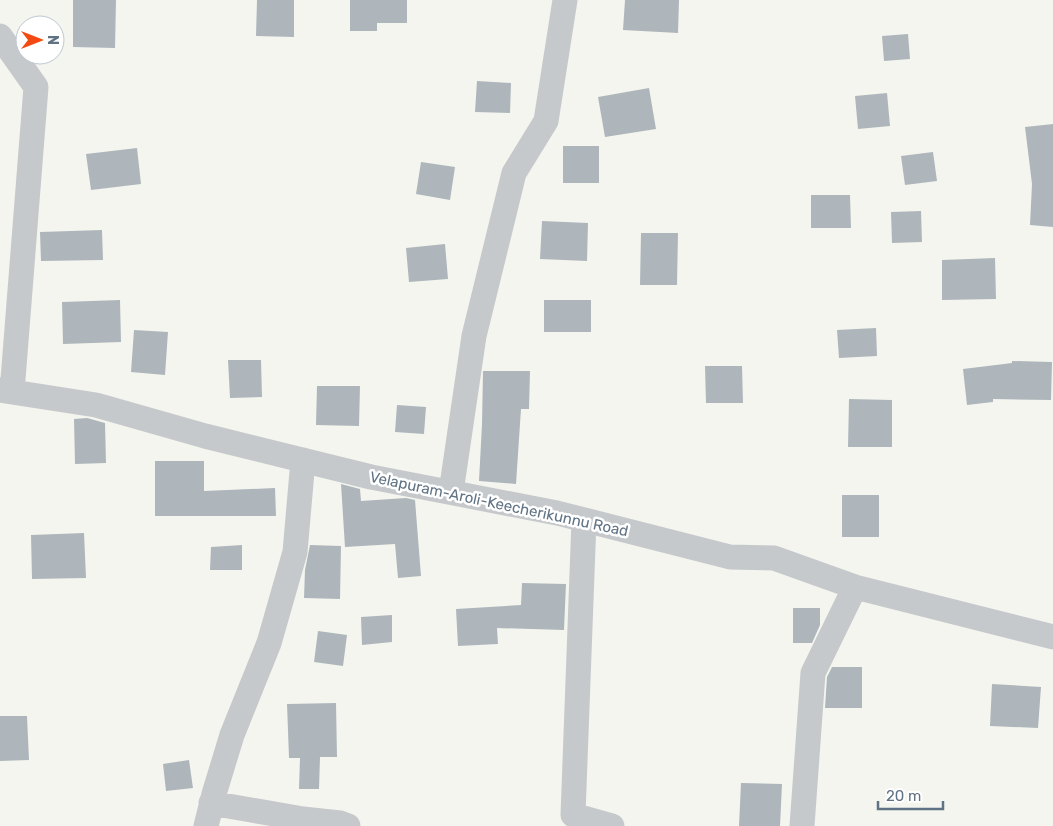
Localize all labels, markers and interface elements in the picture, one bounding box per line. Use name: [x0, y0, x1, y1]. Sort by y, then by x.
north arrow: [15, 15, 65, 65]
text: N: [44, 35, 61, 45]
street label: Velapuram-Aroli-Keecherikunnu Road: [368, 468, 630, 540]
scale bar: [878, 778, 943, 810]
text: 20 m: [886, 787, 921, 805]

